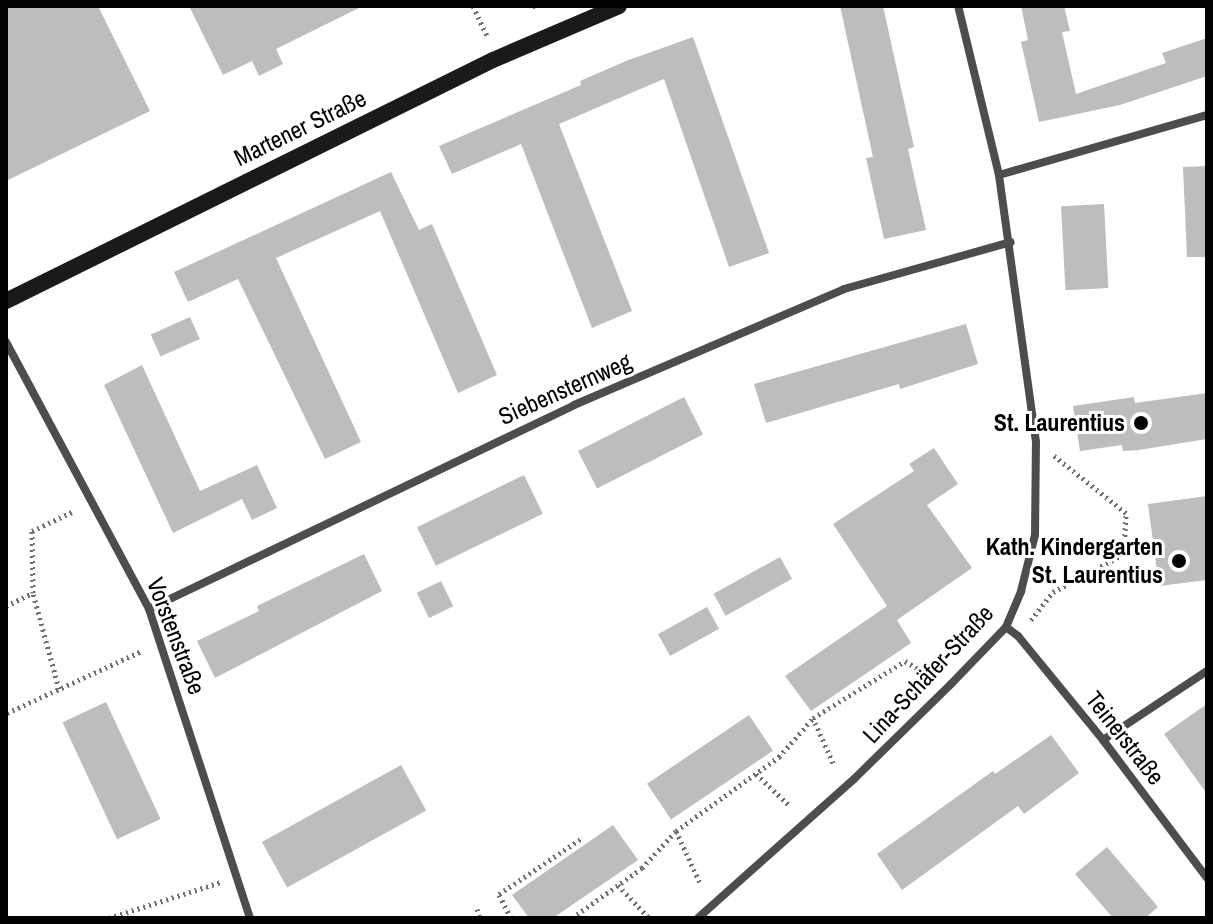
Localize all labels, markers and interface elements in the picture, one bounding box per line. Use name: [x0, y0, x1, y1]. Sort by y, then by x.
street label: Martener Straße: [229, 84, 371, 172]
street label: Siebensternweg: [494, 347, 636, 431]
place label: St. Laurentius: [994, 409, 1125, 437]
marker: St. Laurentius: [1132, 414, 1150, 432]
place label: Kath. Kindergarten St. Laurentius: [986, 533, 1163, 589]
marker: Kath. Kindergarten St. Laurentius: [1170, 552, 1188, 570]
street label: Vorstenstraße: [141, 574, 211, 698]
street label: Lina-Schäfer-Straße: [857, 599, 999, 749]
street label: Teinerstraße: [1080, 686, 1170, 790]

